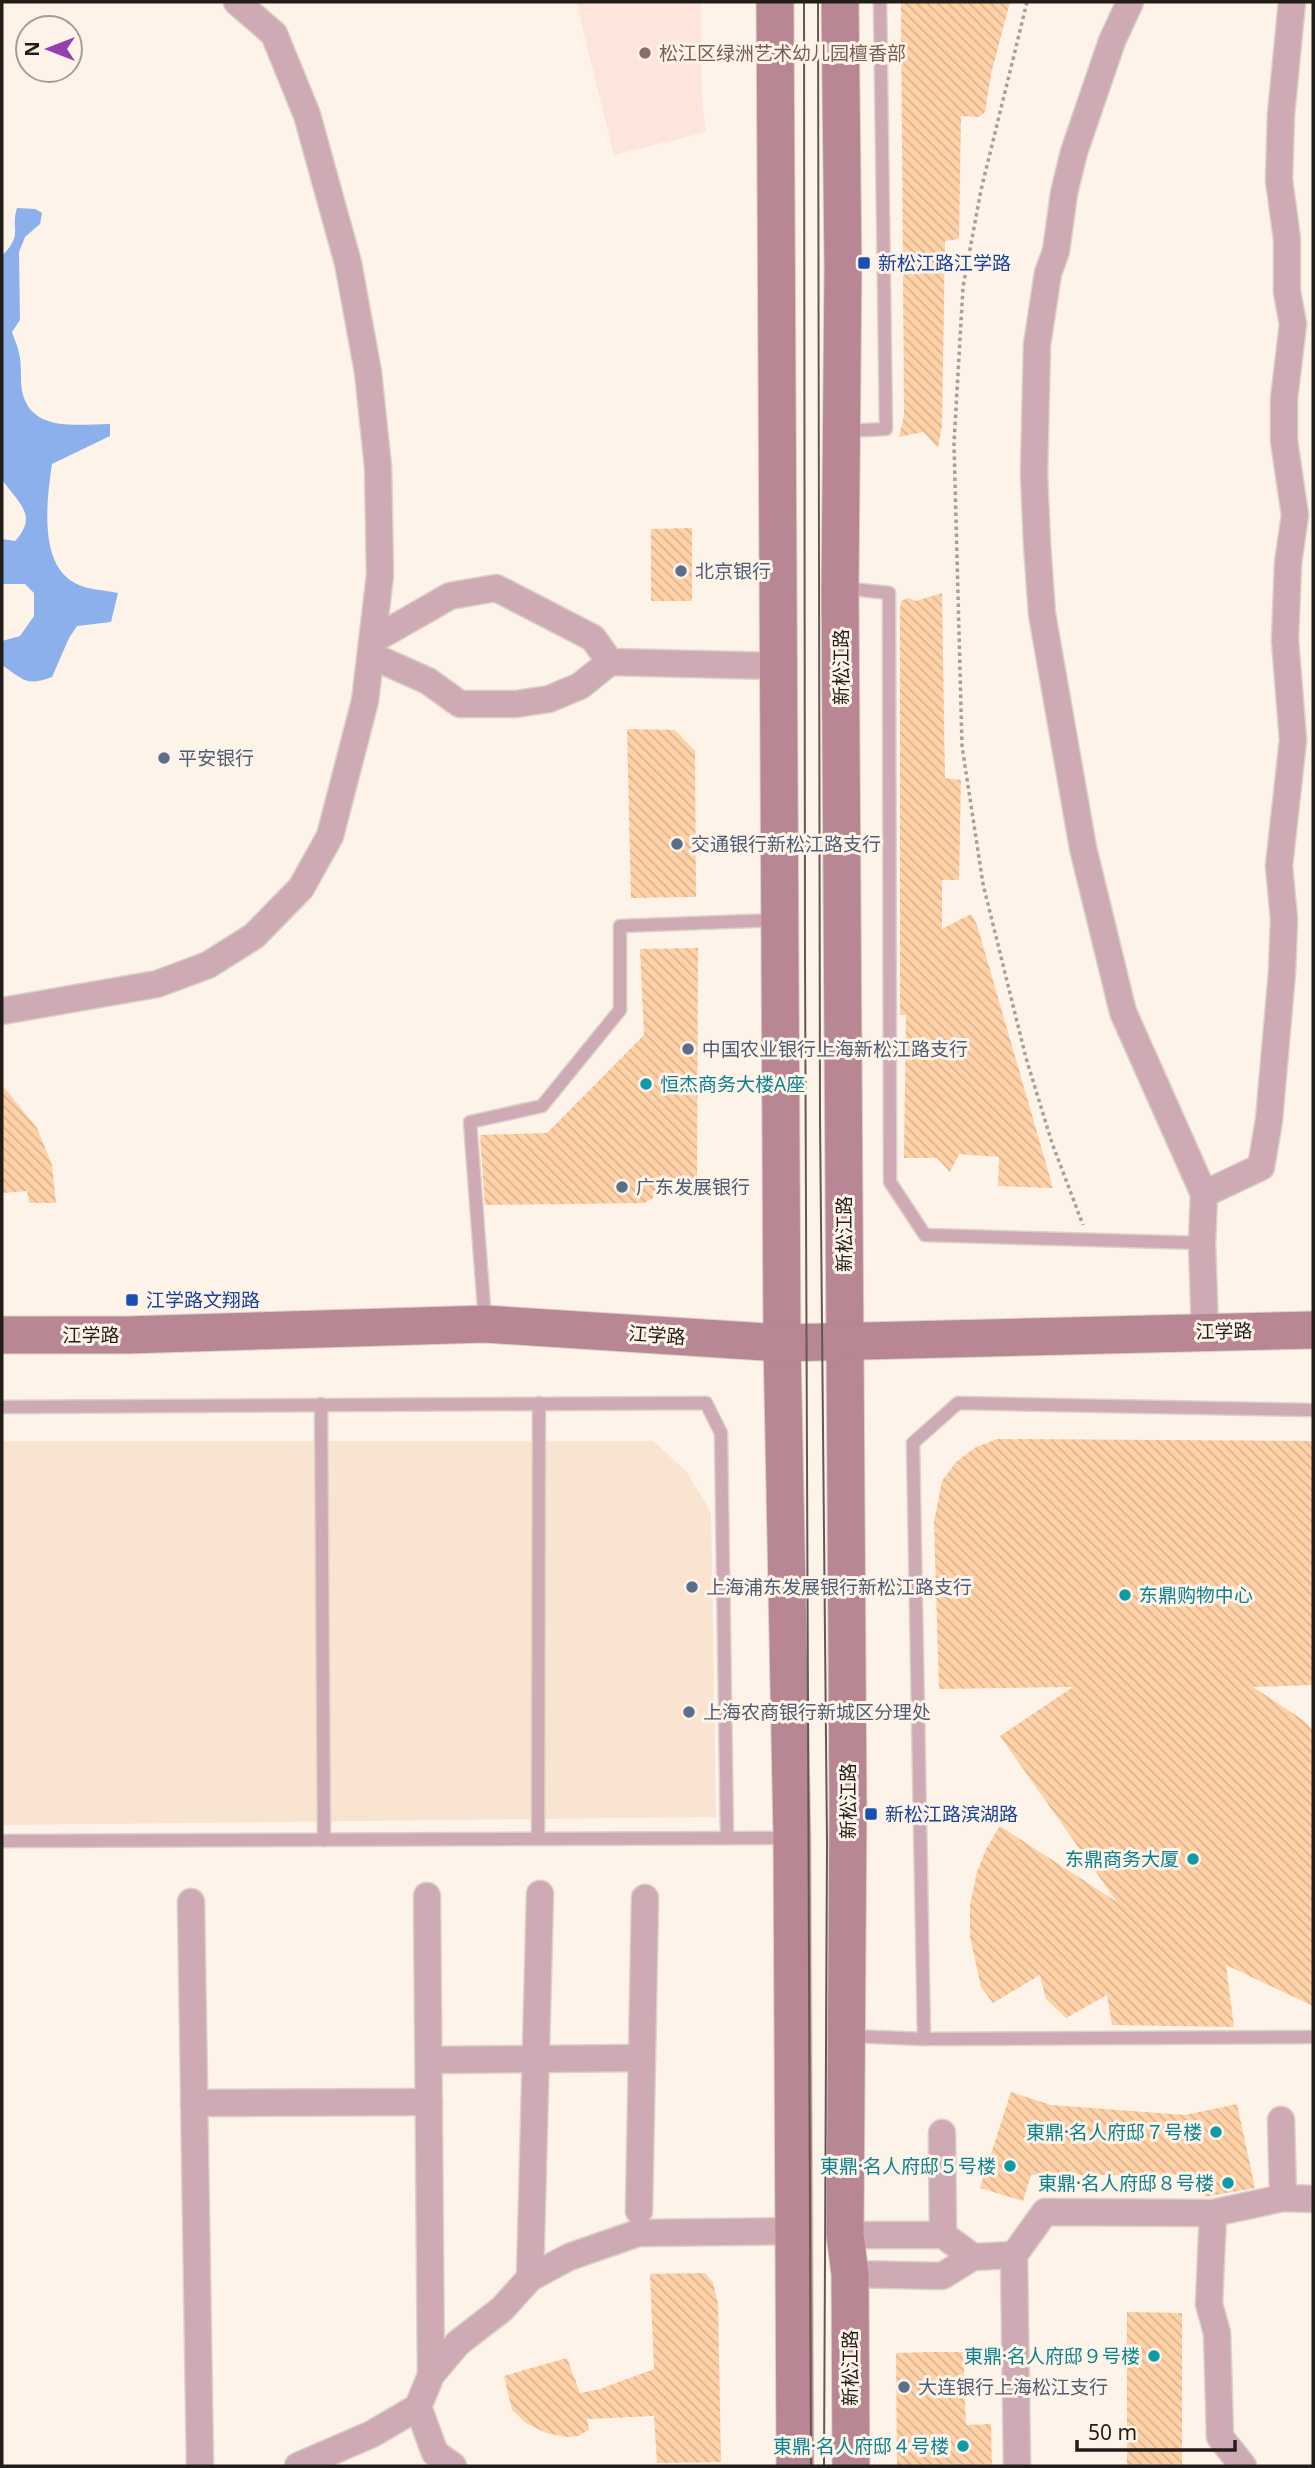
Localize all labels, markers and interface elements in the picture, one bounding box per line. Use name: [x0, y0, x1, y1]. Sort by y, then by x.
north arrow: [14, 14, 84, 84]
place label: 松江区绿洲艺术幼儿园檀香部: [659, 40, 906, 66]
text: N: [19, 41, 45, 57]
marker: 松江区绿洲艺术幼儿园檀香部: [637, 45, 653, 61]
place label: 新松江路江学路: [878, 250, 1011, 276]
marker: 新松江路江学路: [856, 255, 872, 271]
place label: 北京银行: [695, 558, 771, 584]
marker: 北京银行: [673, 563, 689, 579]
street label: 新松江路: [828, 629, 854, 705]
place label: 平安银行: [178, 745, 254, 771]
marker: 平安银行: [156, 750, 172, 766]
place label: 交通银行新松江路支行: [691, 831, 881, 857]
marker: 交通银行新松江路支行: [669, 836, 685, 852]
place label: 中国农业银行上海新松江路支行: [702, 1036, 968, 1062]
marker: 中国农业银行上海新松江路支行: [680, 1041, 696, 1057]
place label: 恒杰商务大楼A座: [660, 1071, 805, 1097]
marker: 恒杰商务大楼A座: [638, 1076, 654, 1092]
place label: 广东发展银行: [636, 1174, 750, 1200]
marker: 广东发展银行: [614, 1179, 630, 1195]
street label: 新松江路: [831, 1196, 857, 1272]
place label: 江学路文翔路: [146, 1287, 260, 1313]
marker: 江学路文翔路: [124, 1292, 140, 1308]
street label: 江学路: [1195, 1318, 1253, 1344]
street label: 江学路: [628, 1320, 686, 1350]
street label: 江学路: [62, 1322, 120, 1348]
place label: 上海浦东发展银行新松江路支行: [706, 1574, 972, 1600]
marker: 上海浦东发展银行新松江路支行: [684, 1579, 700, 1595]
place label: 东鼎购物中心: [1139, 1582, 1253, 1608]
marker: 东鼎购物中心: [1117, 1587, 1133, 1603]
place label: 上海农商银行新城区分理处: [703, 1699, 931, 1725]
marker: 上海农商银行新城区分理处: [681, 1704, 697, 1720]
street label: 新松江路: [835, 1763, 861, 1839]
place label: 新松江路滨湖路: [885, 1801, 1018, 1827]
marker: 新松江路滨湖路: [863, 1806, 879, 1822]
place label: 东鼎商务大厦: [1065, 1846, 1179, 1872]
marker: 东鼎商务大厦: [1185, 1851, 1201, 1867]
place label: 東鼎·名人府邸７号楼: [1026, 2119, 1202, 2145]
marker: 東鼎·名人府邸７号楼: [1208, 2124, 1224, 2140]
place label: 東鼎·名人府邸５号楼: [820, 2153, 996, 2179]
marker: 東鼎·名人府邸５号楼: [1002, 2158, 1018, 2174]
place label: 東鼎·名人府邸８号楼: [1038, 2170, 1214, 2196]
marker: 東鼎·名人府邸８号楼: [1220, 2175, 1236, 2191]
street label: 新松江路: [837, 2330, 863, 2406]
place label: 東鼎·名人府邸９号楼: [964, 2343, 1140, 2369]
marker: 東鼎·名人府邸９号楼: [1146, 2348, 1162, 2364]
place label: 大连银行上海松江支行: [918, 2374, 1108, 2400]
marker: 大连银行上海松江支行: [896, 2379, 912, 2395]
scale bar: [1077, 2408, 1234, 2452]
text: 50 m: [1088, 2418, 1137, 2446]
place label: 東鼎·名人府邸４号楼: [773, 2433, 949, 2459]
marker: 東鼎·名人府邸４号楼: [955, 2438, 971, 2454]

